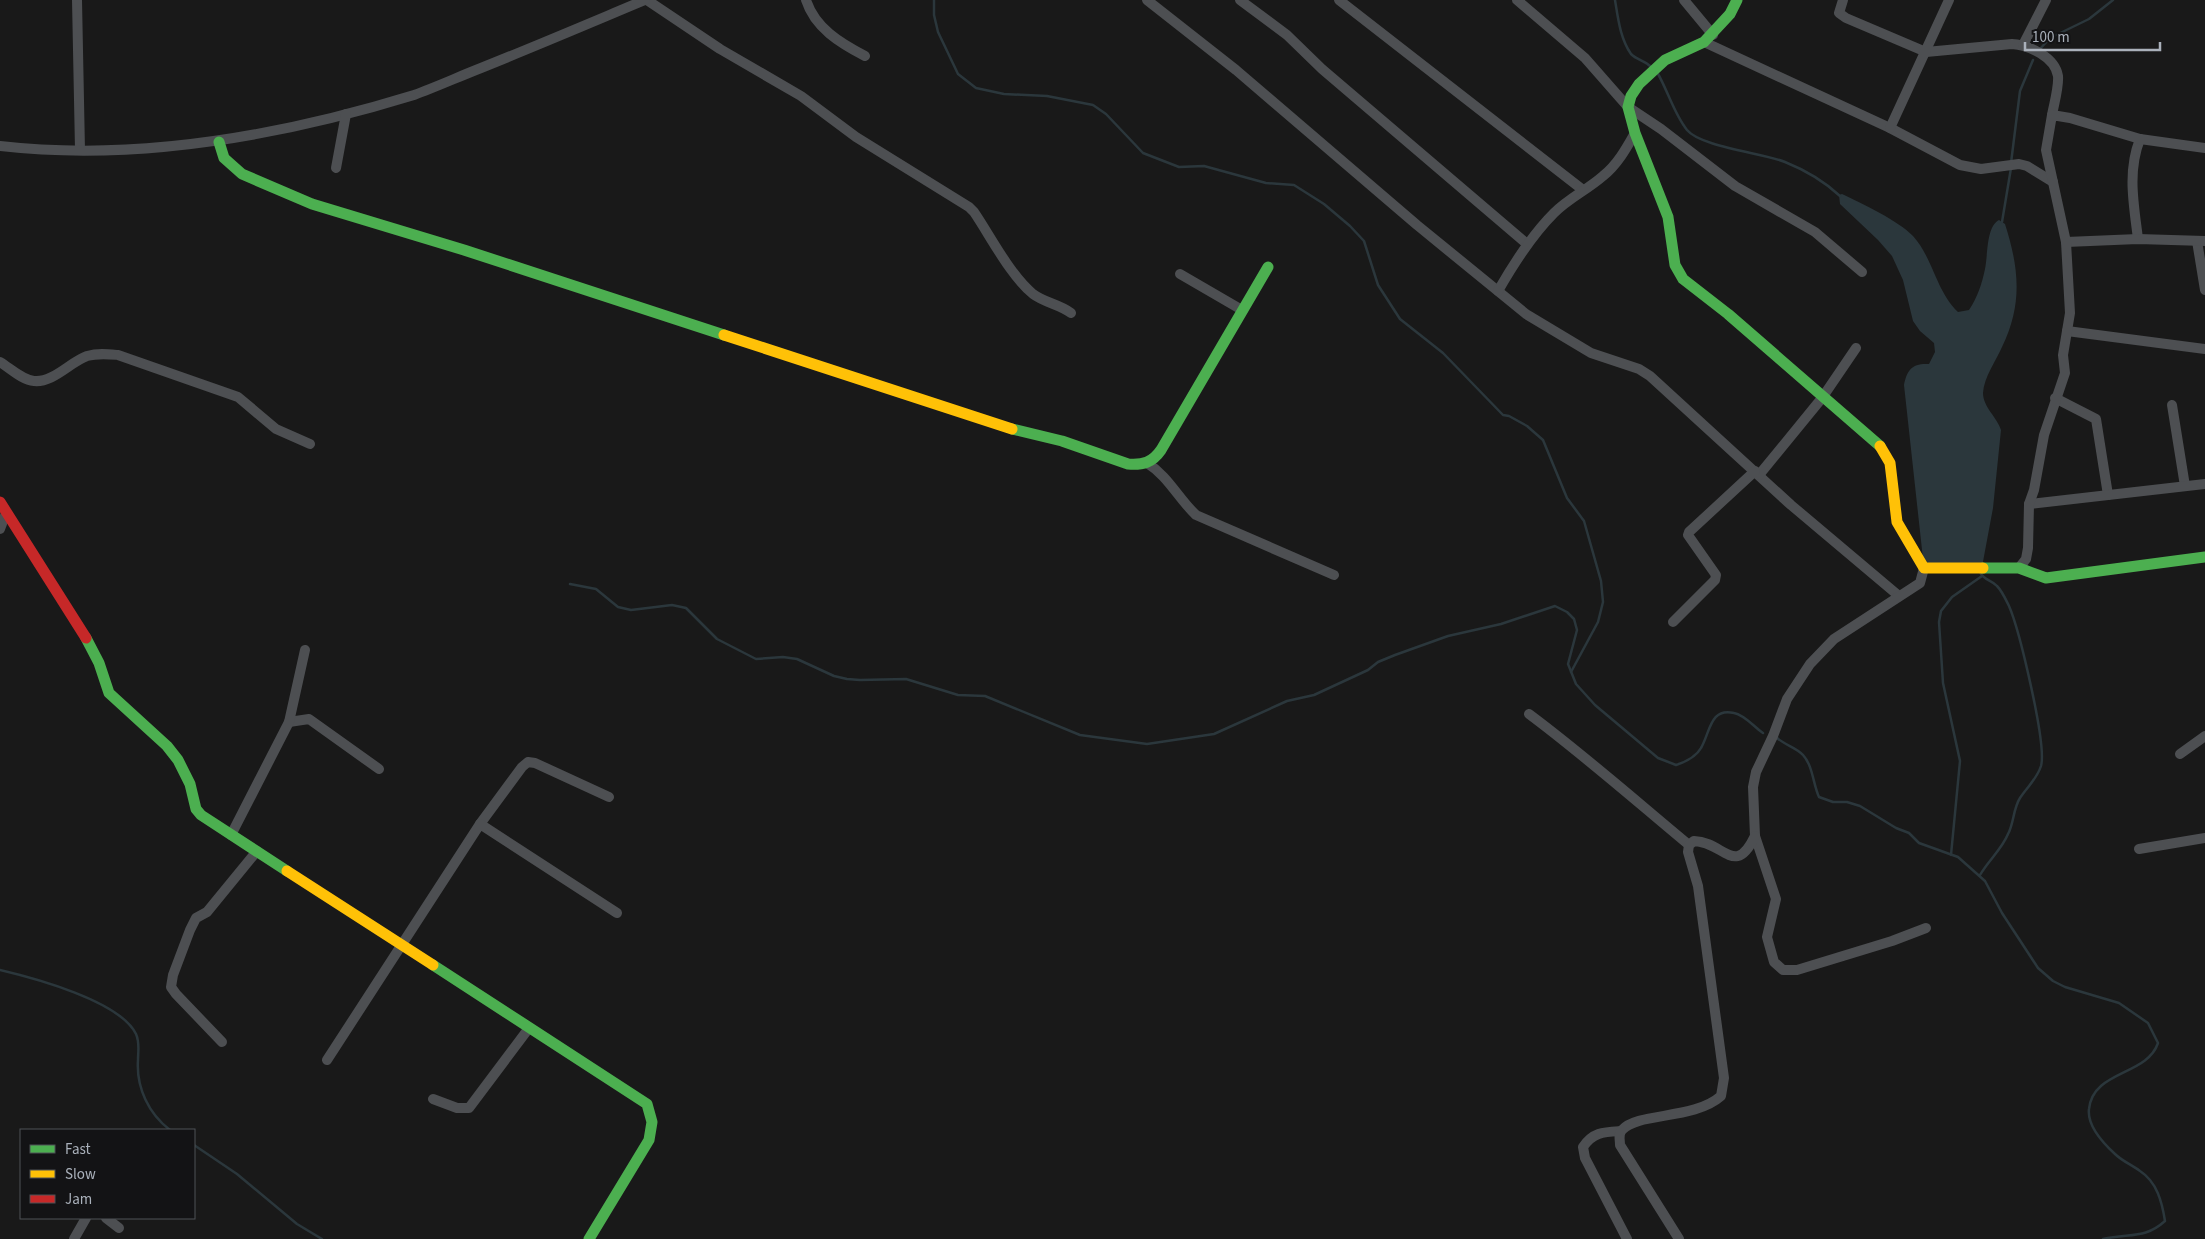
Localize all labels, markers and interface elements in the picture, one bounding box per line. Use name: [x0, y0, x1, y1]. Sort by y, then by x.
scale bar: [2025, 20, 2160, 52]
text: 100 m: [2032, 27, 2070, 48]
legend: [20, 1129, 195, 1219]
text: Fast: [65, 1139, 91, 1160]
text: Slow: [65, 1164, 96, 1185]
text: Jam: [65, 1189, 92, 1210]

